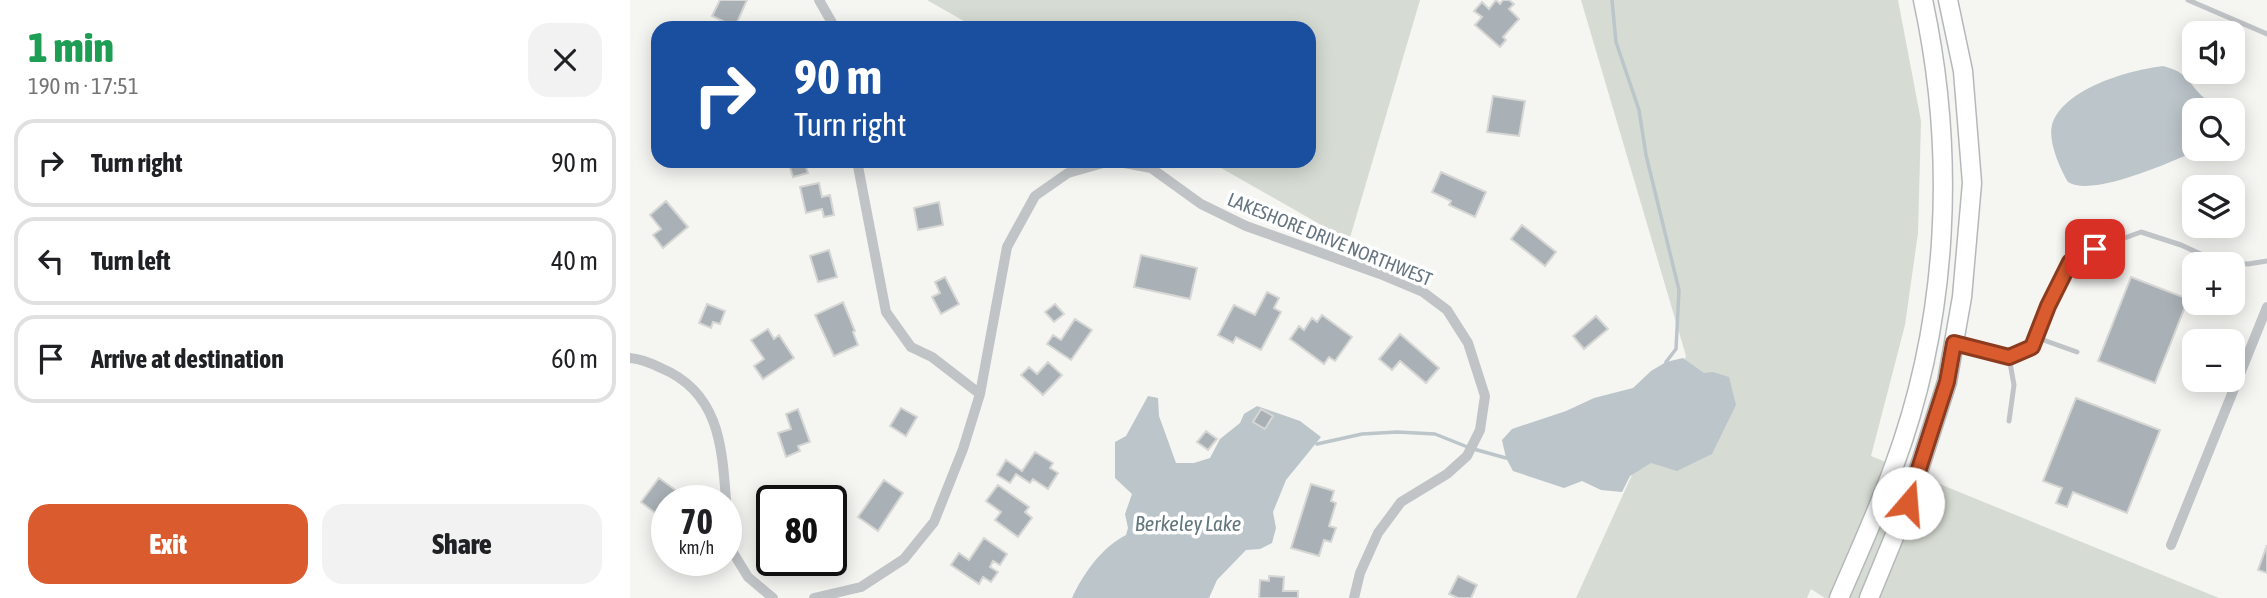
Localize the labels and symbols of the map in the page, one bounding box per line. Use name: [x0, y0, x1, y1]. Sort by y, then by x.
street label: LAKESHORE DRIVE NORTHWEST: [1224, 188, 1436, 290]
pin: [2065, 219, 2125, 279]
position arrow: [1871, 466, 1945, 540]
speed limit sign: 80: [756, 485, 847, 576]
water label: Berkeley Lake: [1135, 511, 1241, 535]

